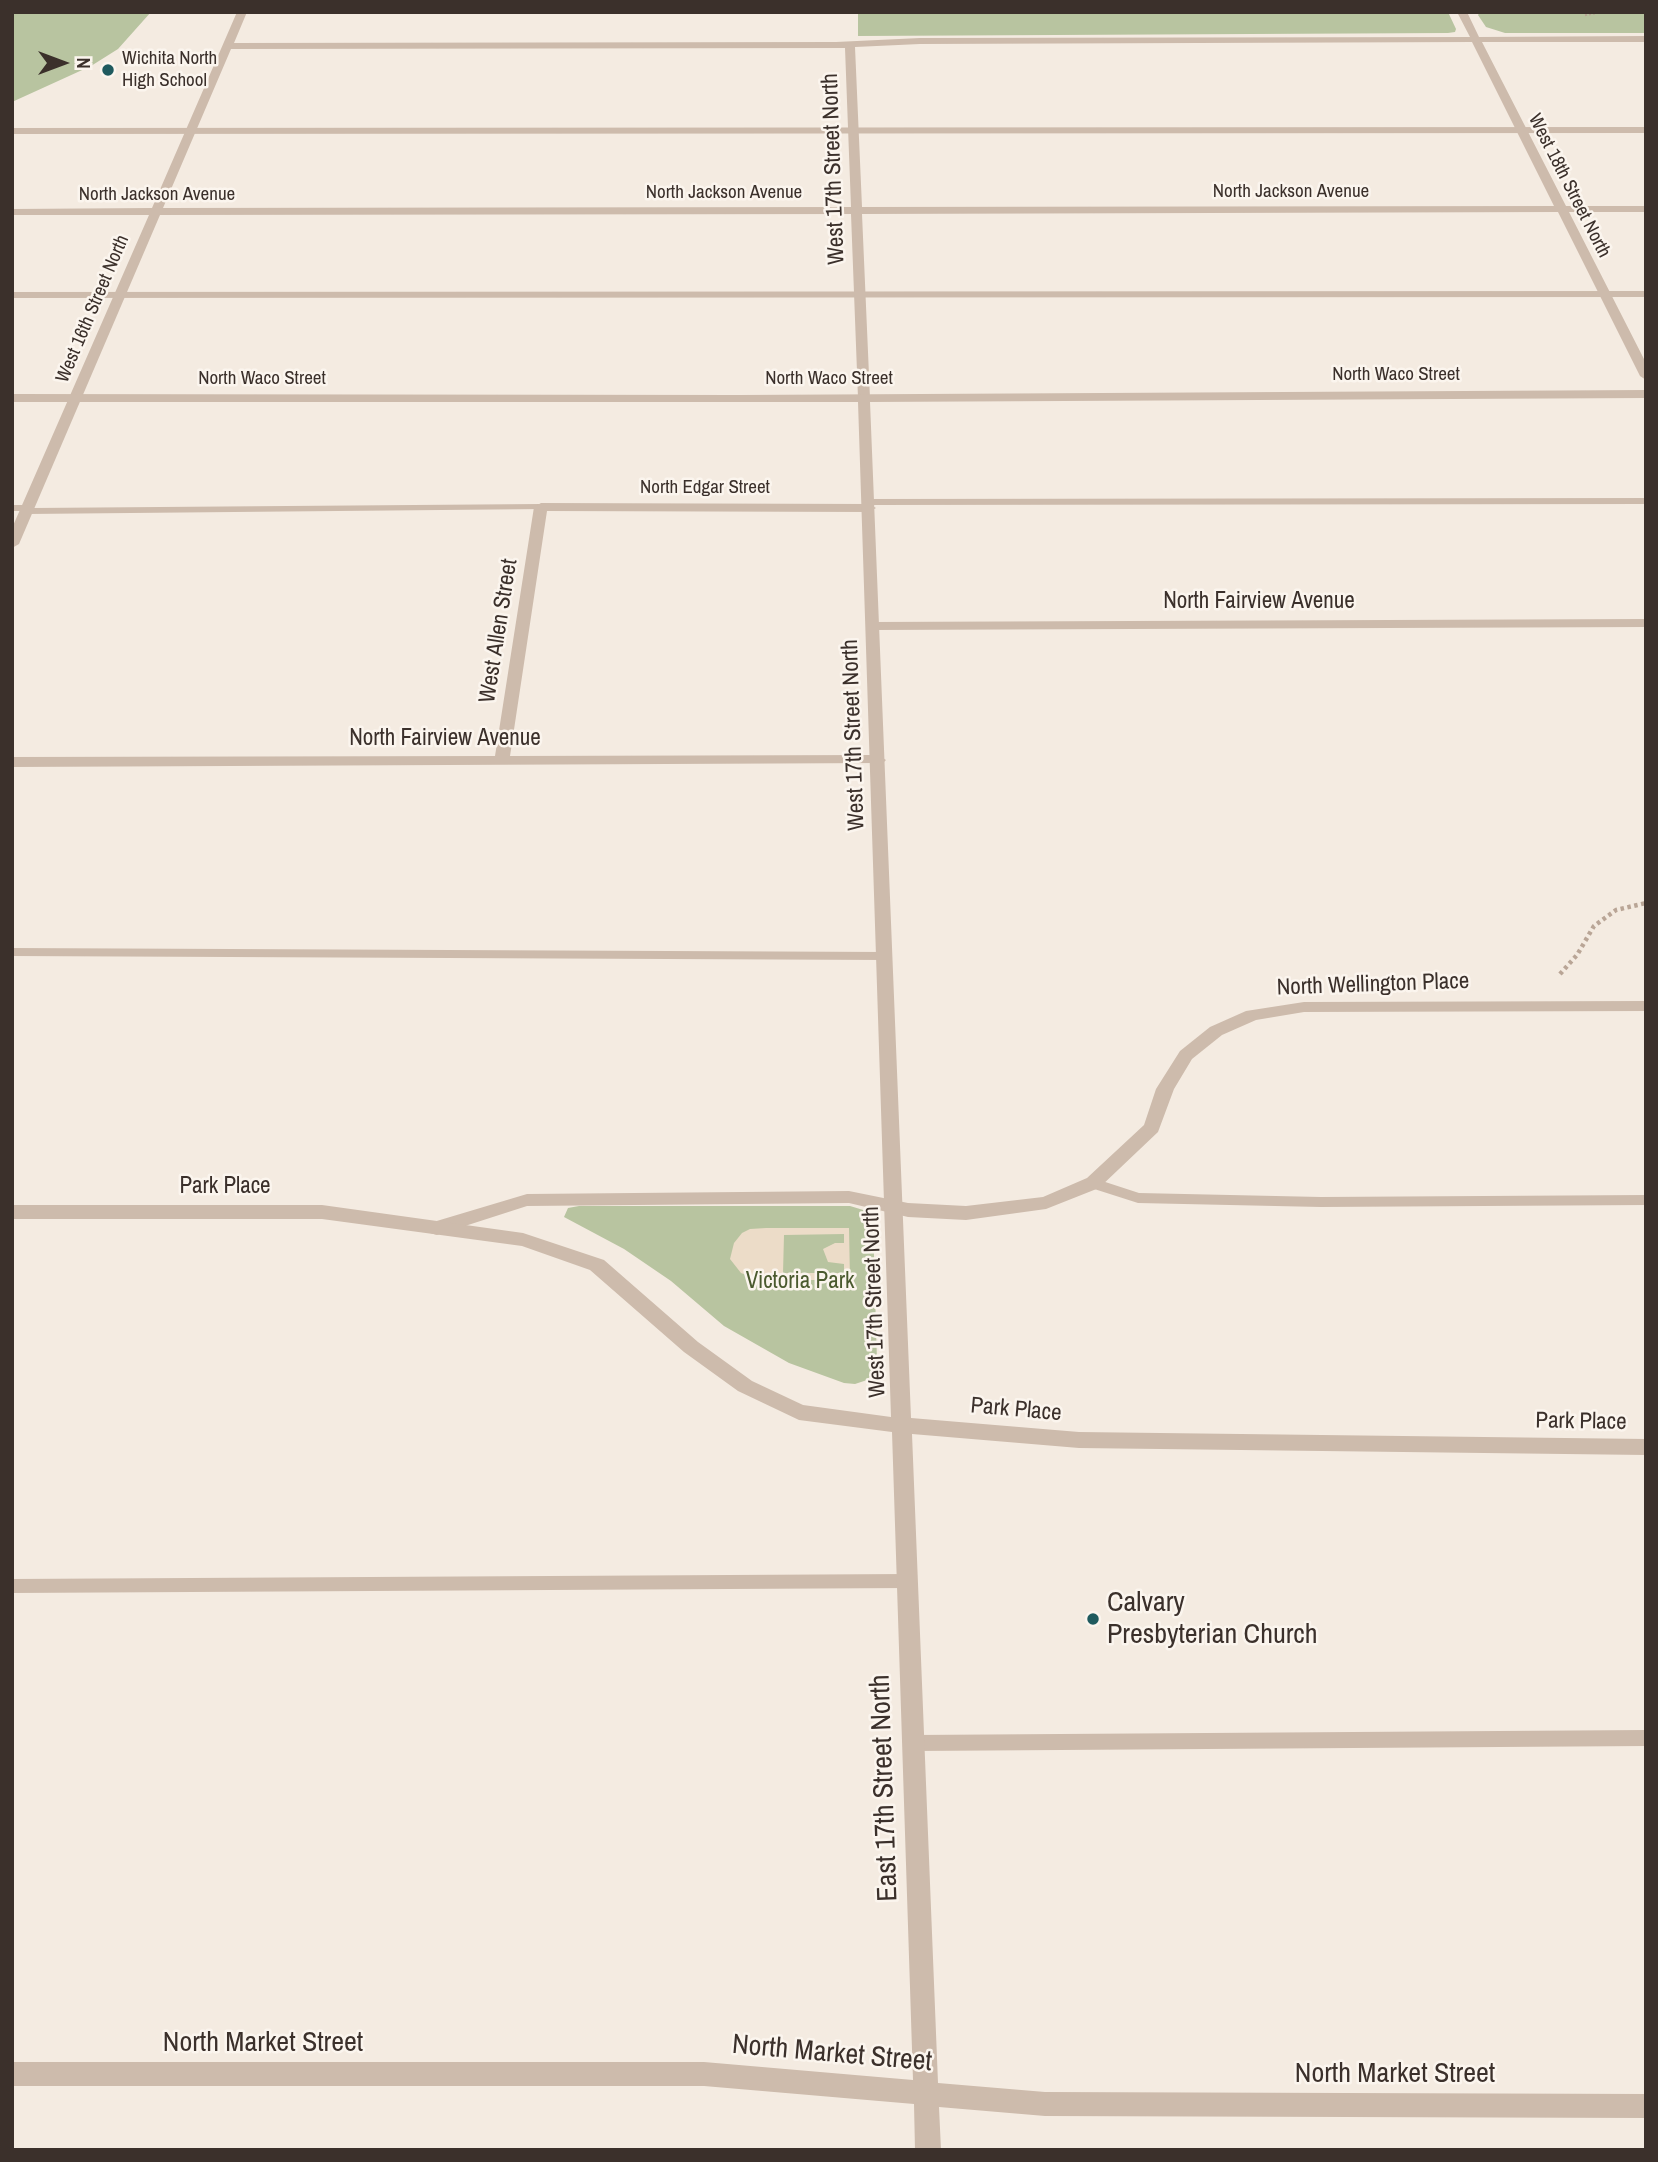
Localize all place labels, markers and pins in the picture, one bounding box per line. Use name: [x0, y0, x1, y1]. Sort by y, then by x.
place label: Wichita North High School: [122, 48, 217, 92]
marker: Wichita North High School: [100, 62, 116, 78]
place label: Calvary Presbyterian Church: [1107, 1586, 1318, 1652]
marker: Calvary Presbyterian Church: [1085, 1611, 1101, 1627]

